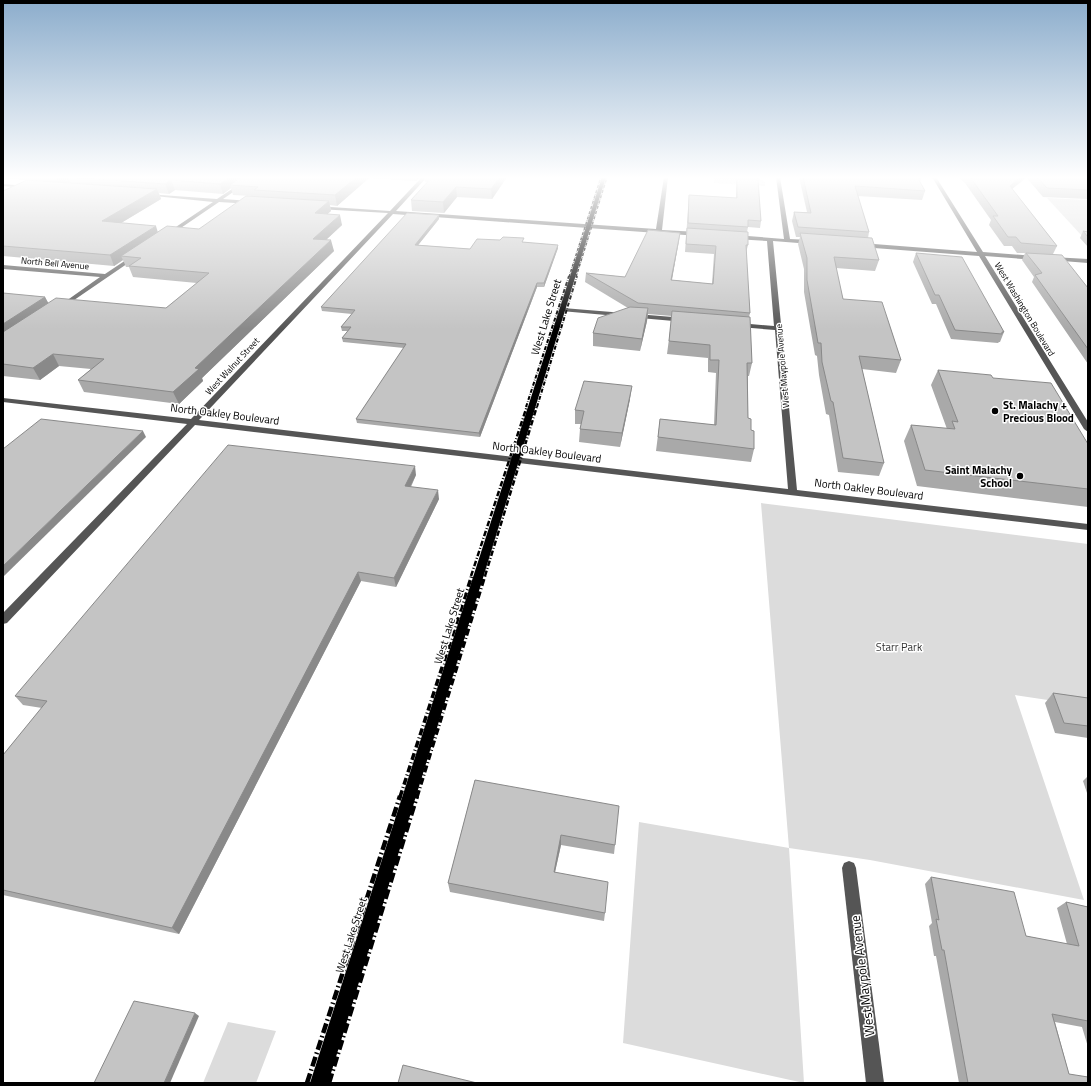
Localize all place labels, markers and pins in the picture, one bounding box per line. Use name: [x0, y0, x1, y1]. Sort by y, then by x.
place label: St. Malachy + Precious Blood: [1003, 397, 1074, 426]
marker: St. Malachy + Precious Blood: [990, 406, 1000, 416]
place label: Saint Malachy School: [945, 462, 1012, 491]
marker: Saint Malachy School: [1015, 471, 1025, 481]

